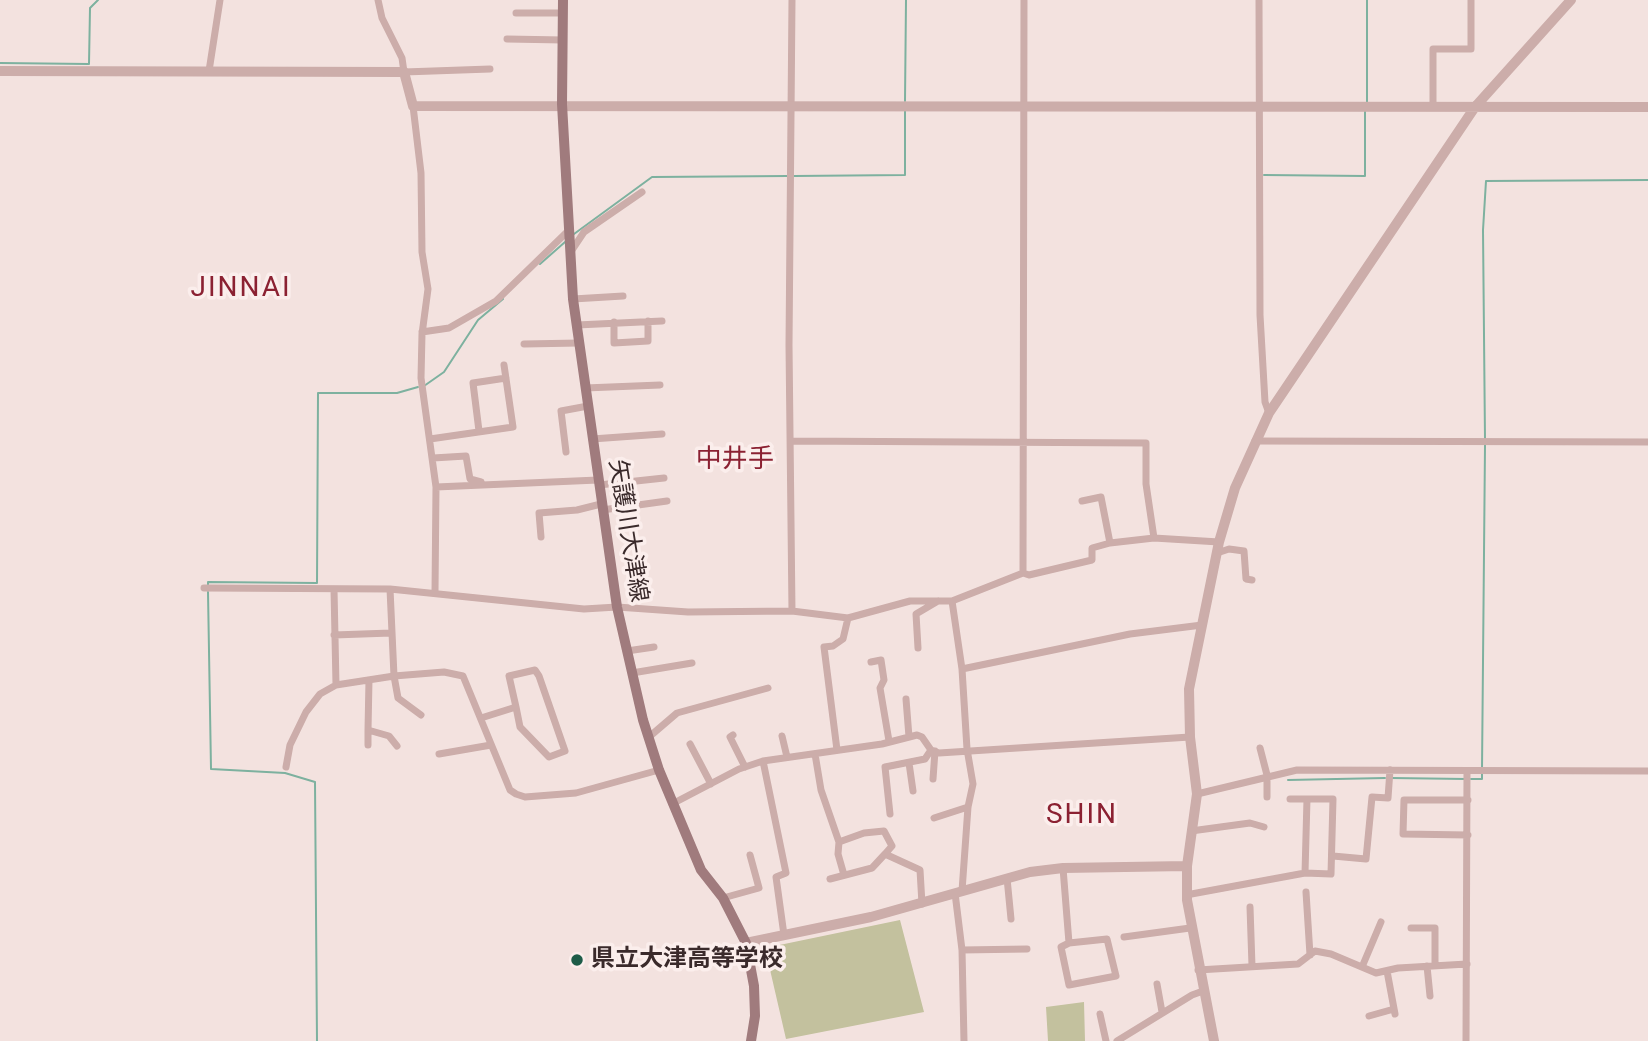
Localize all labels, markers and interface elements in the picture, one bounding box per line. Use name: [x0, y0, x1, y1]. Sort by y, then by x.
district label: JINNAI: [191, 272, 291, 306]
district label: 中井手: [696, 444, 774, 476]
street label: 矢護川大津線: [602, 458, 652, 604]
district label: SHIN: [1046, 799, 1118, 833]
place label: 県立大津高等学校: [591, 946, 783, 974]
marker: 県立大津高等学校: [569, 952, 585, 968]

